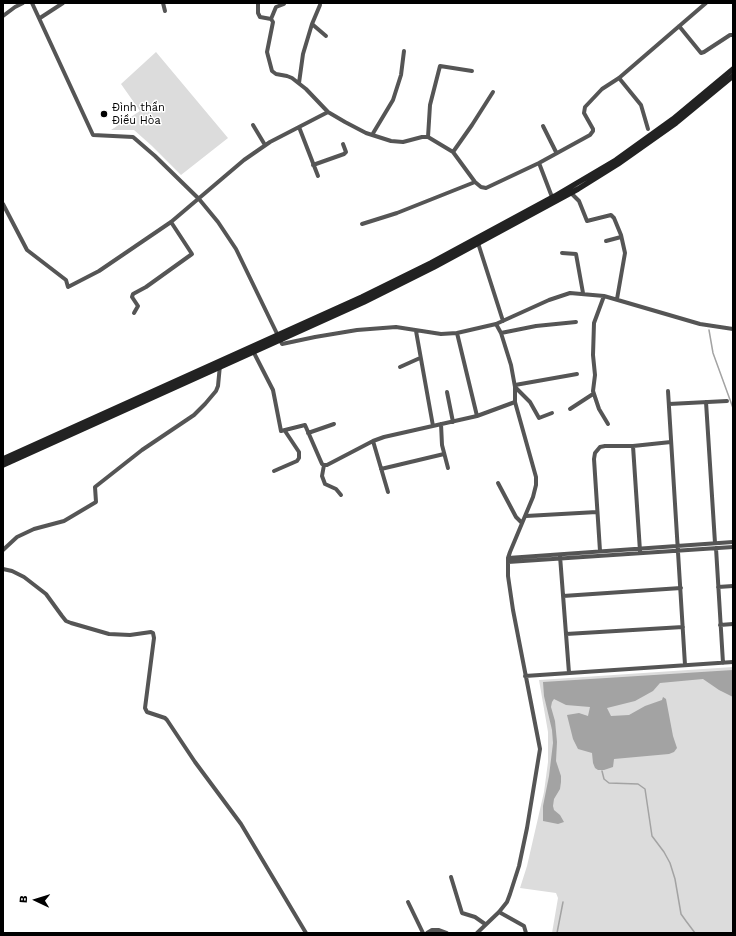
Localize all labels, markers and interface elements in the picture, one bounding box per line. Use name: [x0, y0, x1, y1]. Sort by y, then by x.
place label: Đình thần Điều Hòa: [112, 101, 165, 127]
marker: Đình thần Điều Hòa: [99, 109, 109, 119]
north arrow: [16, 880, 56, 920]
text: B: [17, 895, 30, 903]

